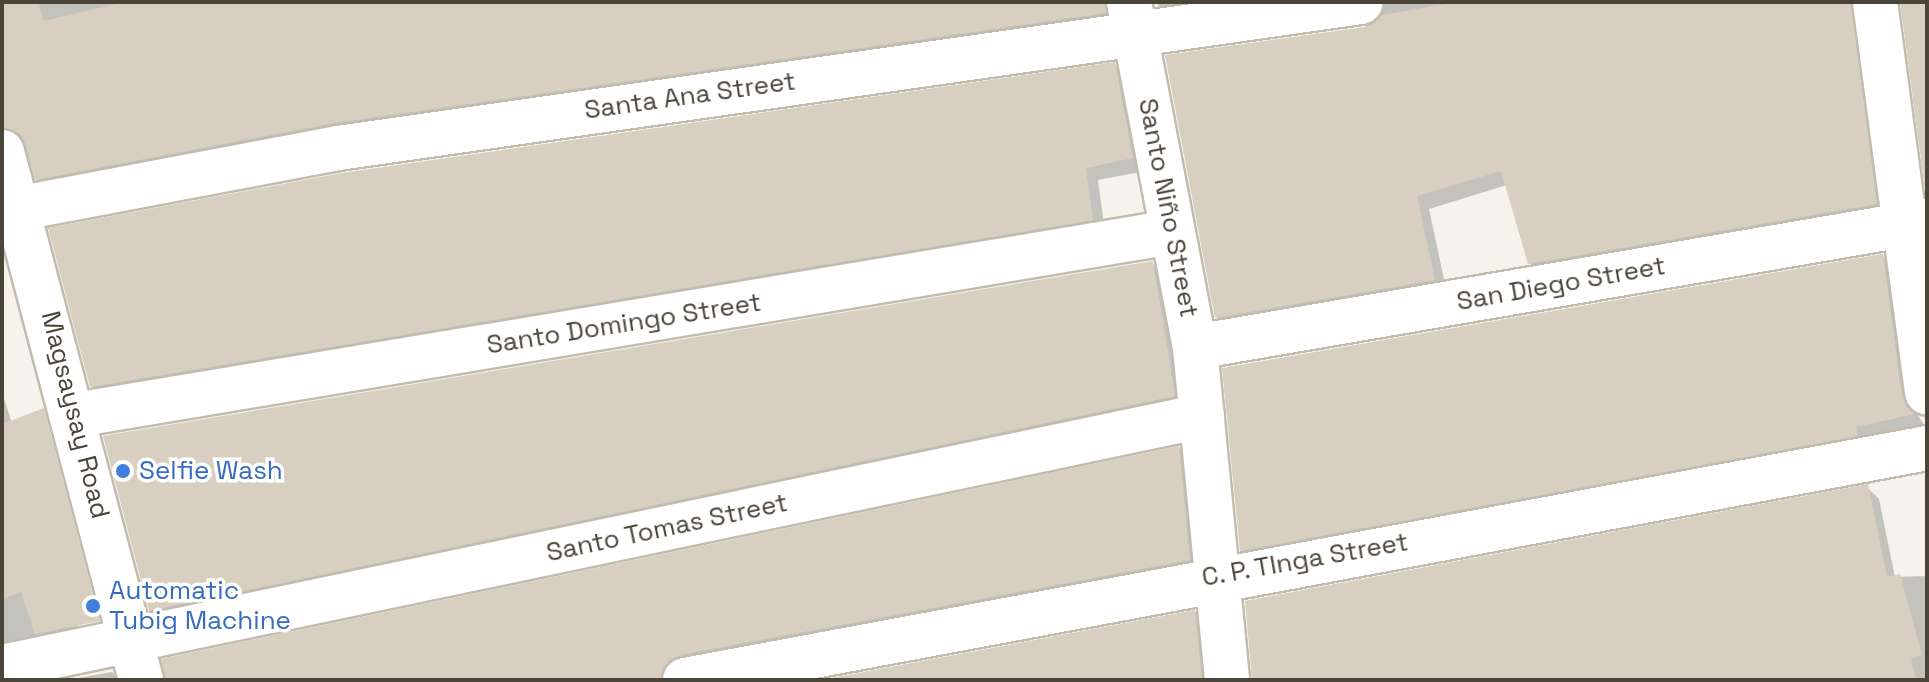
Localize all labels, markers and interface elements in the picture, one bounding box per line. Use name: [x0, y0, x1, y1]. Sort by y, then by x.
street label: Santa Ana Street: [582, 66, 798, 126]
street label: Santo Niño Street: [1131, 96, 1205, 320]
street label: San Diego Street: [1454, 250, 1668, 318]
street label: Santo Domingo Street: [484, 287, 764, 361]
street label: Magsaysay Road: [34, 308, 116, 522]
place label: Selfie Wash: [139, 455, 283, 487]
marker: Selfie Wash: [114, 462, 132, 480]
street label: Santo Tomas Street: [543, 487, 791, 569]
street label: C. P. TInga Street: [1198, 526, 1412, 594]
place label: Automatic Tubig Machine: [109, 575, 291, 636]
marker: Automatic Tubig Machine: [84, 597, 102, 615]

